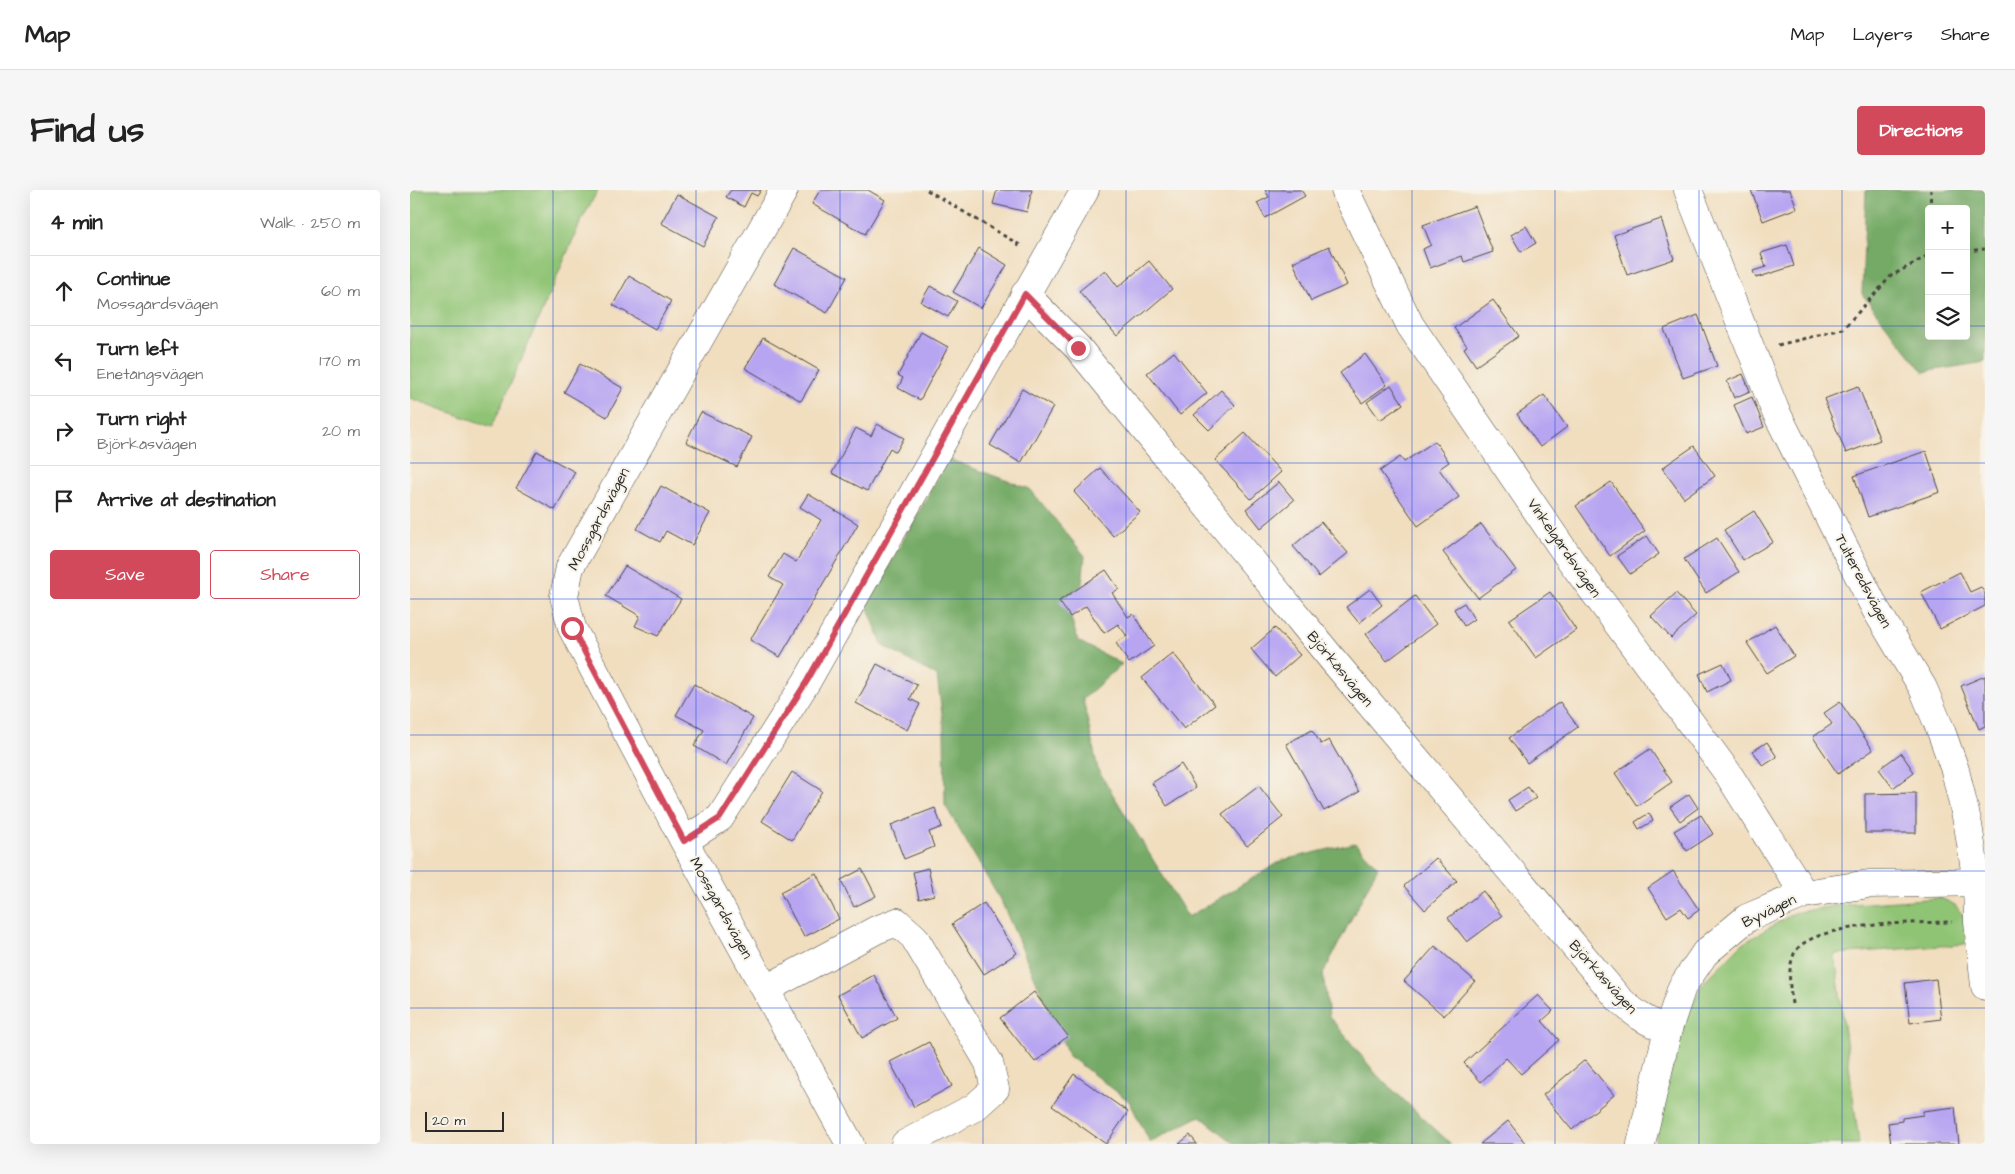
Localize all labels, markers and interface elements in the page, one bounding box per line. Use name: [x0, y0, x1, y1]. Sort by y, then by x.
text: Map: [25, 18, 70, 52]
text: Map: [1790, 22, 1824, 47]
text: Layers: [1852, 22, 1913, 47]
text: Share: [1941, 22, 1990, 47]
text: Find us: [30, 106, 144, 155]
button: Directions: [1857, 106, 1985, 155]
map controls: [1925, 205, 1970, 340]
button: +: [1925, 205, 1970, 250]
text: 4 min: [50, 208, 103, 237]
text: Walk · 250 m: [260, 212, 360, 234]
button: −: [1925, 250, 1970, 295]
text: Continue: [97, 266, 171, 293]
icon: ahead: [50, 277, 78, 305]
text: 60 m: [321, 280, 360, 302]
text: Mossgårdsvägen: [97, 293, 218, 315]
button: layers: [1925, 295, 1970, 340]
text: Turn left: [97, 336, 178, 363]
route end: [1067, 337, 1090, 360]
icon: left: [50, 347, 78, 375]
text: 170 m: [319, 350, 360, 372]
text: Enetångsvägen: [97, 363, 203, 385]
text: Turn right: [97, 406, 186, 433]
icon: right: [50, 417, 78, 445]
text: 20 m: [322, 420, 360, 442]
text: Björkåsvägen: [97, 433, 196, 455]
street label: Mossgårdsvägen: [563, 464, 636, 575]
icon: arrive: [50, 487, 78, 515]
text: Arrive at destination: [97, 487, 276, 514]
street label: Vinkelgårdsvägen: [1521, 494, 1606, 603]
street label: Tulteredsvägen: [1828, 530, 1897, 633]
button: Save: [50, 550, 200, 599]
button: Share: [210, 550, 360, 599]
route start: [561, 617, 584, 640]
street label: Björkåsvägen: [1301, 627, 1378, 712]
street label: Mossgårdsvägen: [683, 853, 758, 964]
street label: Byvägen: [1738, 889, 1800, 934]
street label: Björkåsvägen: [1563, 935, 1642, 1020]
scale bar: [425, 1109, 504, 1132]
text: 20 m: [432, 1111, 465, 1131]

